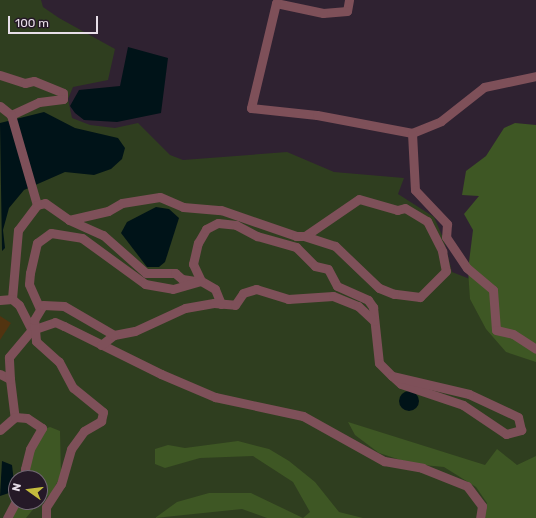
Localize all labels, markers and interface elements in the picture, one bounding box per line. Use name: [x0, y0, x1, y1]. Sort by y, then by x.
scale bar: [10, 8, 100, 34]
text: 100 m: [15, 16, 49, 30]
north arrow: [8, 470, 48, 510]
text: N: [10, 482, 24, 493]

